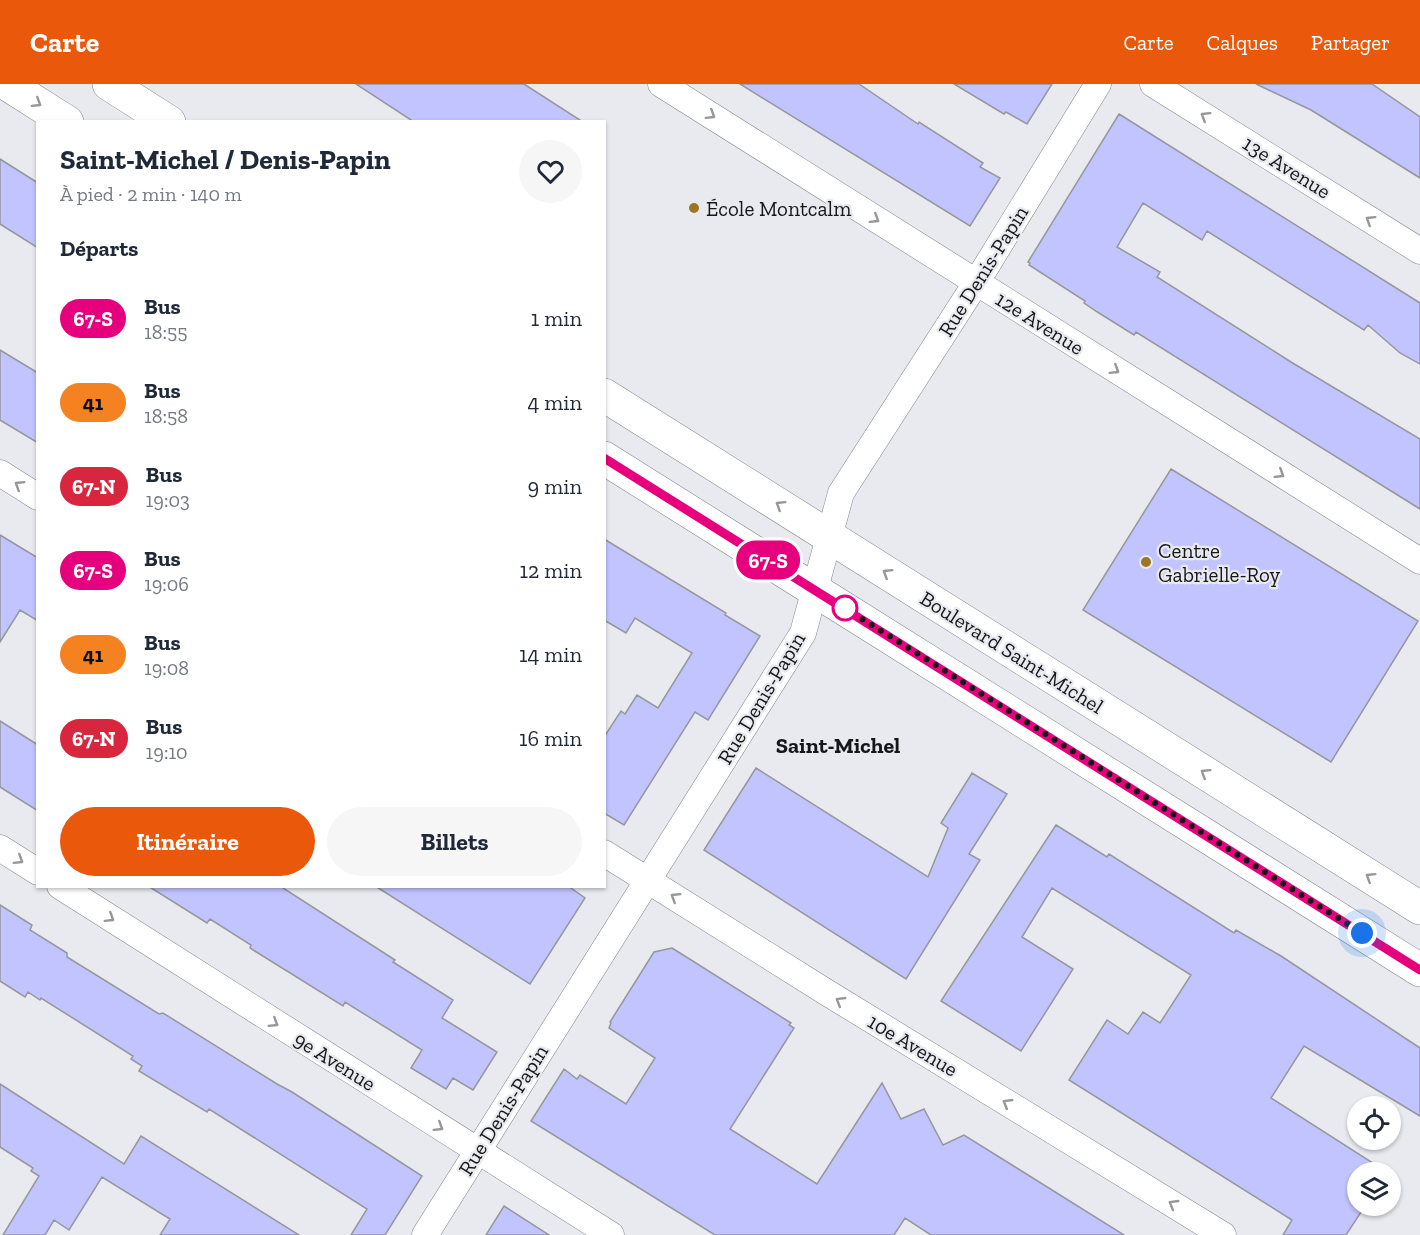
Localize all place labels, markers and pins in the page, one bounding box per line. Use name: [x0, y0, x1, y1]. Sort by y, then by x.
place label: École Montcalm: [706, 196, 851, 221]
marker: École Montcalm: [687, 201, 701, 215]
place label: Centre Gabrielle-Roy: [1158, 538, 1280, 587]
marker: Centre Gabrielle-Roy: [1139, 555, 1153, 569]
unlabelled marker: [832, 595, 858, 621]

